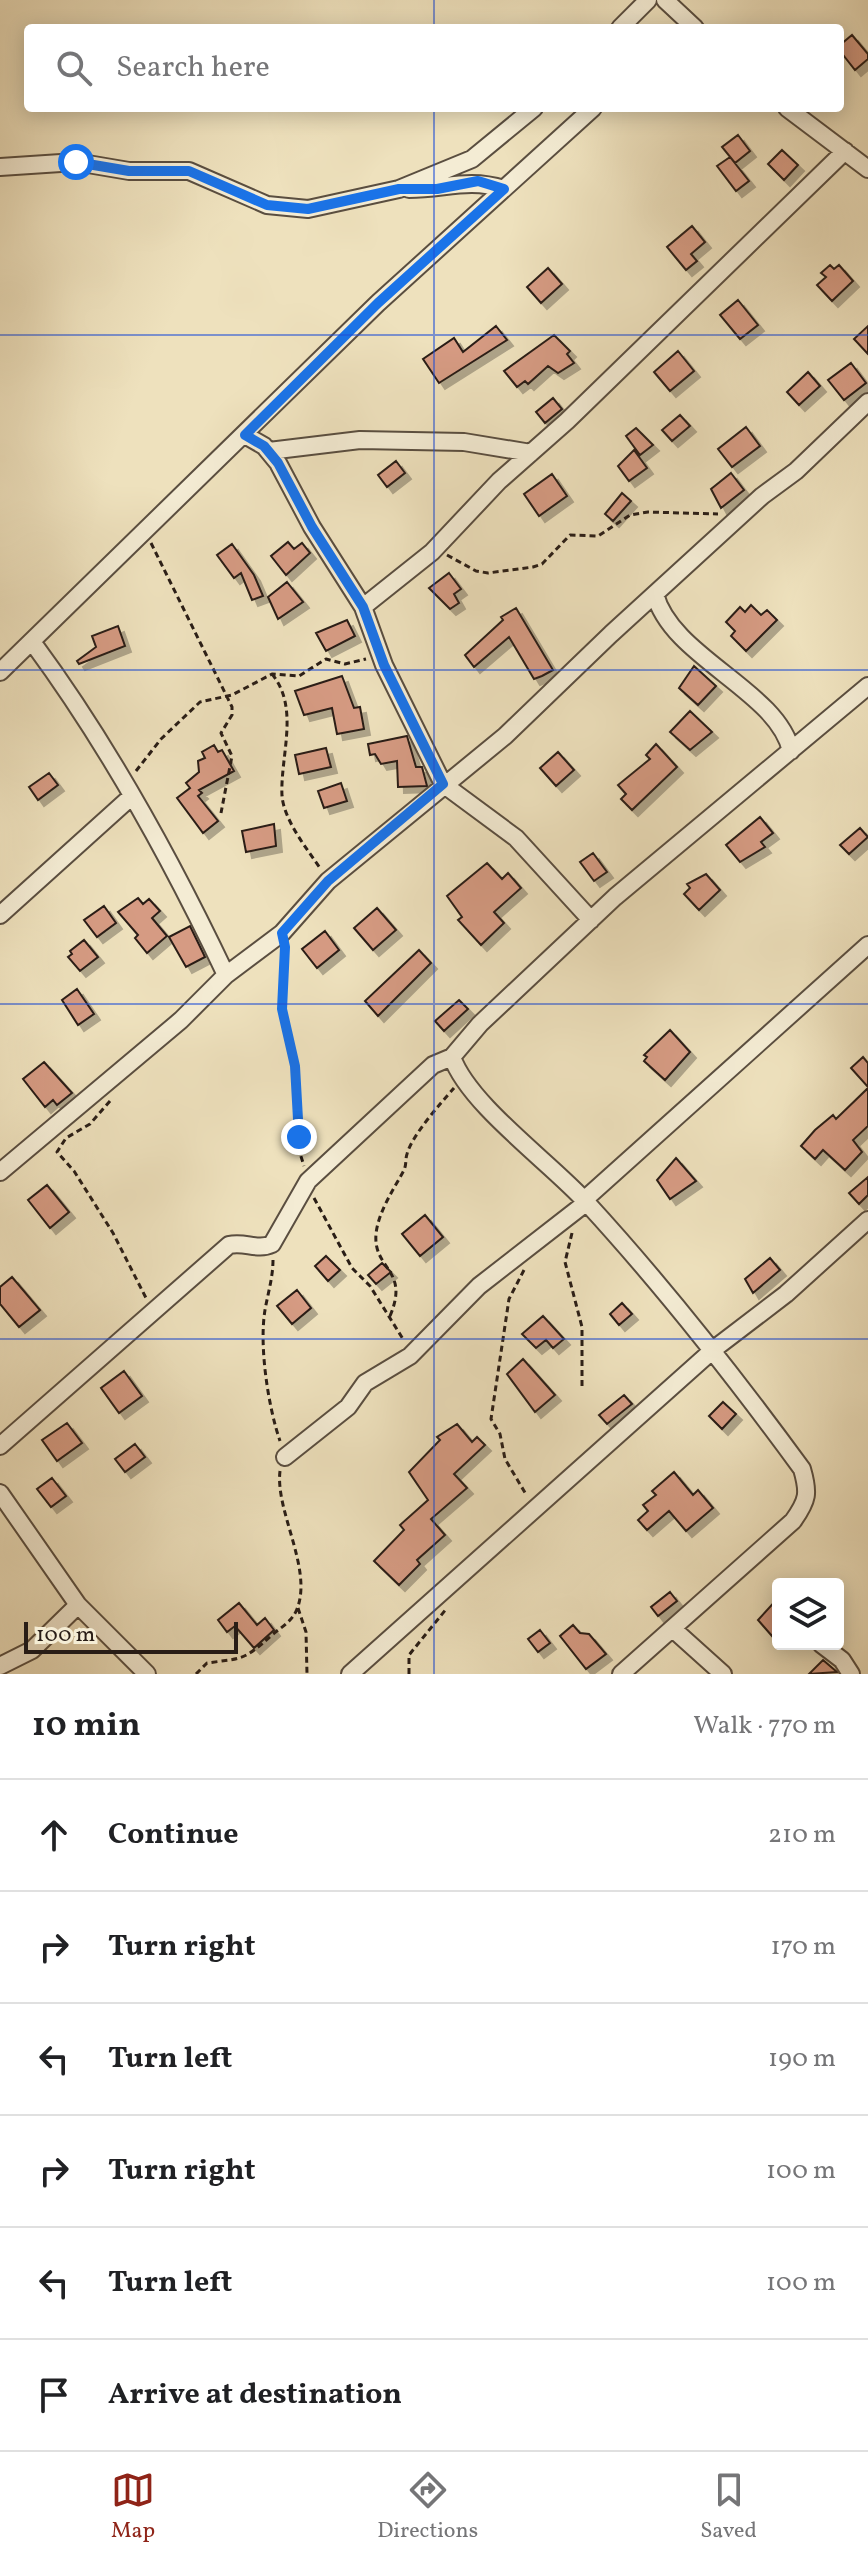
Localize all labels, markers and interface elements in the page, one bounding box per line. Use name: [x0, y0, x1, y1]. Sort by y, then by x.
search box: [24, 24, 844, 112]
icon: search: [52, 46, 96, 90]
text: Search here: [116, 47, 270, 89]
route start: [58, 144, 94, 180]
route end: [281, 1119, 317, 1155]
map controls: [772, 1578, 844, 1650]
button: layers: [772, 1578, 844, 1650]
scale bar: [24, 1618, 238, 1654]
text: 100 m: [36, 1620, 95, 1651]
text: 10 min: [32, 1703, 141, 1750]
text: Walk · 770 m: [693, 1708, 836, 1744]
icon: ahead: [32, 1813, 76, 1857]
text: Continue: [108, 1814, 239, 1856]
text: 210 m: [768, 1817, 836, 1853]
icon: right: [32, 1925, 76, 1969]
text: Turn right: [108, 1926, 256, 1968]
text: 170 m: [771, 1929, 836, 1965]
icon: left: [32, 2037, 76, 2081]
text: Turn left: [108, 2038, 232, 2080]
text: 190 m: [768, 2041, 836, 2077]
icon: right: [32, 2149, 76, 2193]
text: Turn right: [108, 2150, 256, 2192]
text: 100 m: [766, 2153, 836, 2189]
icon: left: [32, 2261, 76, 2305]
text: Turn left: [108, 2262, 232, 2304]
text: 100 m: [766, 2265, 836, 2301]
icon: arrive: [32, 2373, 76, 2417]
text: Arrive at destination: [108, 2374, 402, 2416]
tab: Map: [111, 2468, 155, 2547]
tab: Directions: [377, 2468, 478, 2547]
tab: Saved: [700, 2468, 757, 2547]

